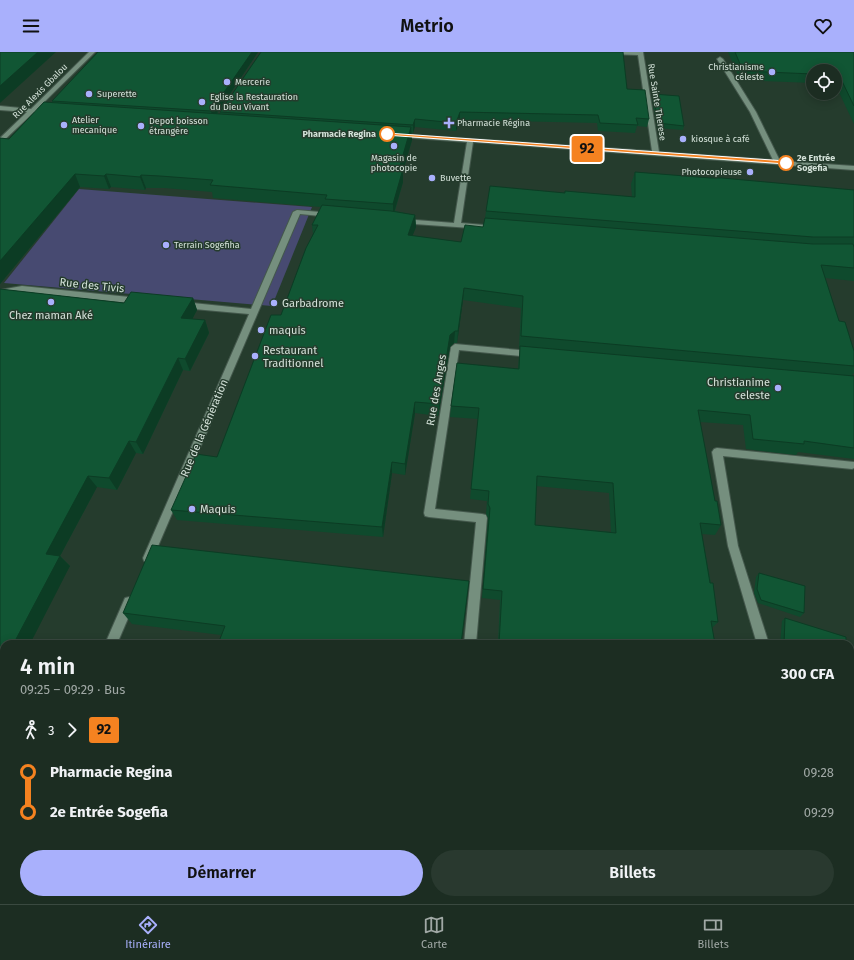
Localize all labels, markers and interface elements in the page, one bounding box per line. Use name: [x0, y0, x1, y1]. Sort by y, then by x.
icon: menu: [20, 15, 42, 37]
text: Metrio: [400, 15, 454, 37]
icon: heart: [812, 15, 834, 37]
street label: Rue Alexis Gbalou: [11, 62, 69, 120]
place label: Christianisme céleste: [708, 62, 764, 82]
street label: Rue Sainte Therese: [646, 63, 668, 141]
map controls: [806, 64, 842, 100]
button: locate: [806, 64, 842, 100]
marker: Christianisme céleste: [767, 67, 777, 77]
marker: Mercerie: [222, 77, 232, 87]
place label: Mercerie: [235, 77, 270, 87]
marker: Superette: [84, 89, 94, 99]
place label: Superette: [97, 89, 137, 99]
place label: Eglise la Restauration du Dieu Vivant: [210, 92, 298, 112]
marker: Eglise la Restauration du Dieu Vivant: [197, 97, 207, 107]
place label: Atelier mecanique: [72, 115, 117, 135]
place label: Depot boisson étrangère: [149, 116, 208, 136]
marker: Pharmacie Régina: [444, 118, 454, 128]
place label: Pharmacie Régina: [457, 118, 530, 128]
marker: Atelier mecanique: [59, 120, 69, 130]
marker: Depot boisson étrangère: [136, 121, 146, 131]
marker: Pharmacie Regina: [379, 126, 395, 142]
place label: Pharmacie Regina: [303, 129, 376, 139]
marker: kiosque à café: [678, 134, 688, 144]
place label: kiosque à café: [691, 134, 750, 144]
line badge: 92: [569, 136, 605, 162]
text: 92: [580, 140, 594, 157]
marker: Magasin de photocopie: [389, 141, 399, 151]
place label: Magasin de photocopie: [371, 153, 417, 173]
place label: 2e Entrée Sogefia: [797, 153, 835, 173]
marker: 2e Entrée Sogefia: [778, 155, 794, 171]
place label: Photocopieuse: [682, 167, 742, 177]
marker: Photocopieuse: [745, 167, 755, 177]
marker: Buvette: [427, 173, 437, 183]
place label: Buvette: [440, 173, 471, 183]
marker: Terrain Sogefiha: [161, 240, 171, 250]
place label: Terrain Sogefiha: [174, 240, 240, 250]
street label: Rue des Tivis: [59, 276, 125, 295]
marker: Chez maman Aké: [46, 297, 56, 307]
place label: Garbadrome: [282, 297, 344, 310]
marker: Garbadrome: [269, 298, 279, 308]
place label: Chez maman Aké: [9, 309, 93, 322]
place label: maquis: [269, 324, 306, 337]
marker: maquis: [256, 325, 266, 335]
place label: Restaurant Traditionnel: [263, 344, 324, 370]
marker: Restaurant Traditionnel: [250, 351, 260, 361]
street label: Rue des Anges: [424, 353, 449, 427]
place label: Christianime celeste: [707, 376, 770, 402]
street label: Rue de la Génération: [178, 377, 231, 479]
marker: Christianime celeste: [773, 383, 783, 393]
place label: Maquis: [200, 503, 236, 516]
marker: Maquis: [187, 504, 197, 514]
text: 4 min: [20, 653, 75, 680]
text: 300 CFA: [781, 665, 834, 683]
text: 09:25 – 09:29 · Bus: [20, 682, 125, 697]
icon: walk: [20, 719, 42, 741]
icon: forward: [61, 719, 83, 741]
text: 92: [97, 721, 111, 738]
text: 3: [48, 723, 55, 738]
text: Pharmacie Regina: [50, 763, 172, 781]
text: 09:28: [803, 765, 834, 780]
text: 2e Entrée Sogefia: [50, 803, 168, 821]
text: 09:29: [804, 805, 834, 820]
button: Démarrer: [20, 850, 423, 896]
button: Billets: [431, 850, 834, 896]
tab: Itinéraire: [125, 914, 171, 951]
tab: Carte: [421, 914, 447, 951]
tab: Billets: [698, 914, 729, 951]

